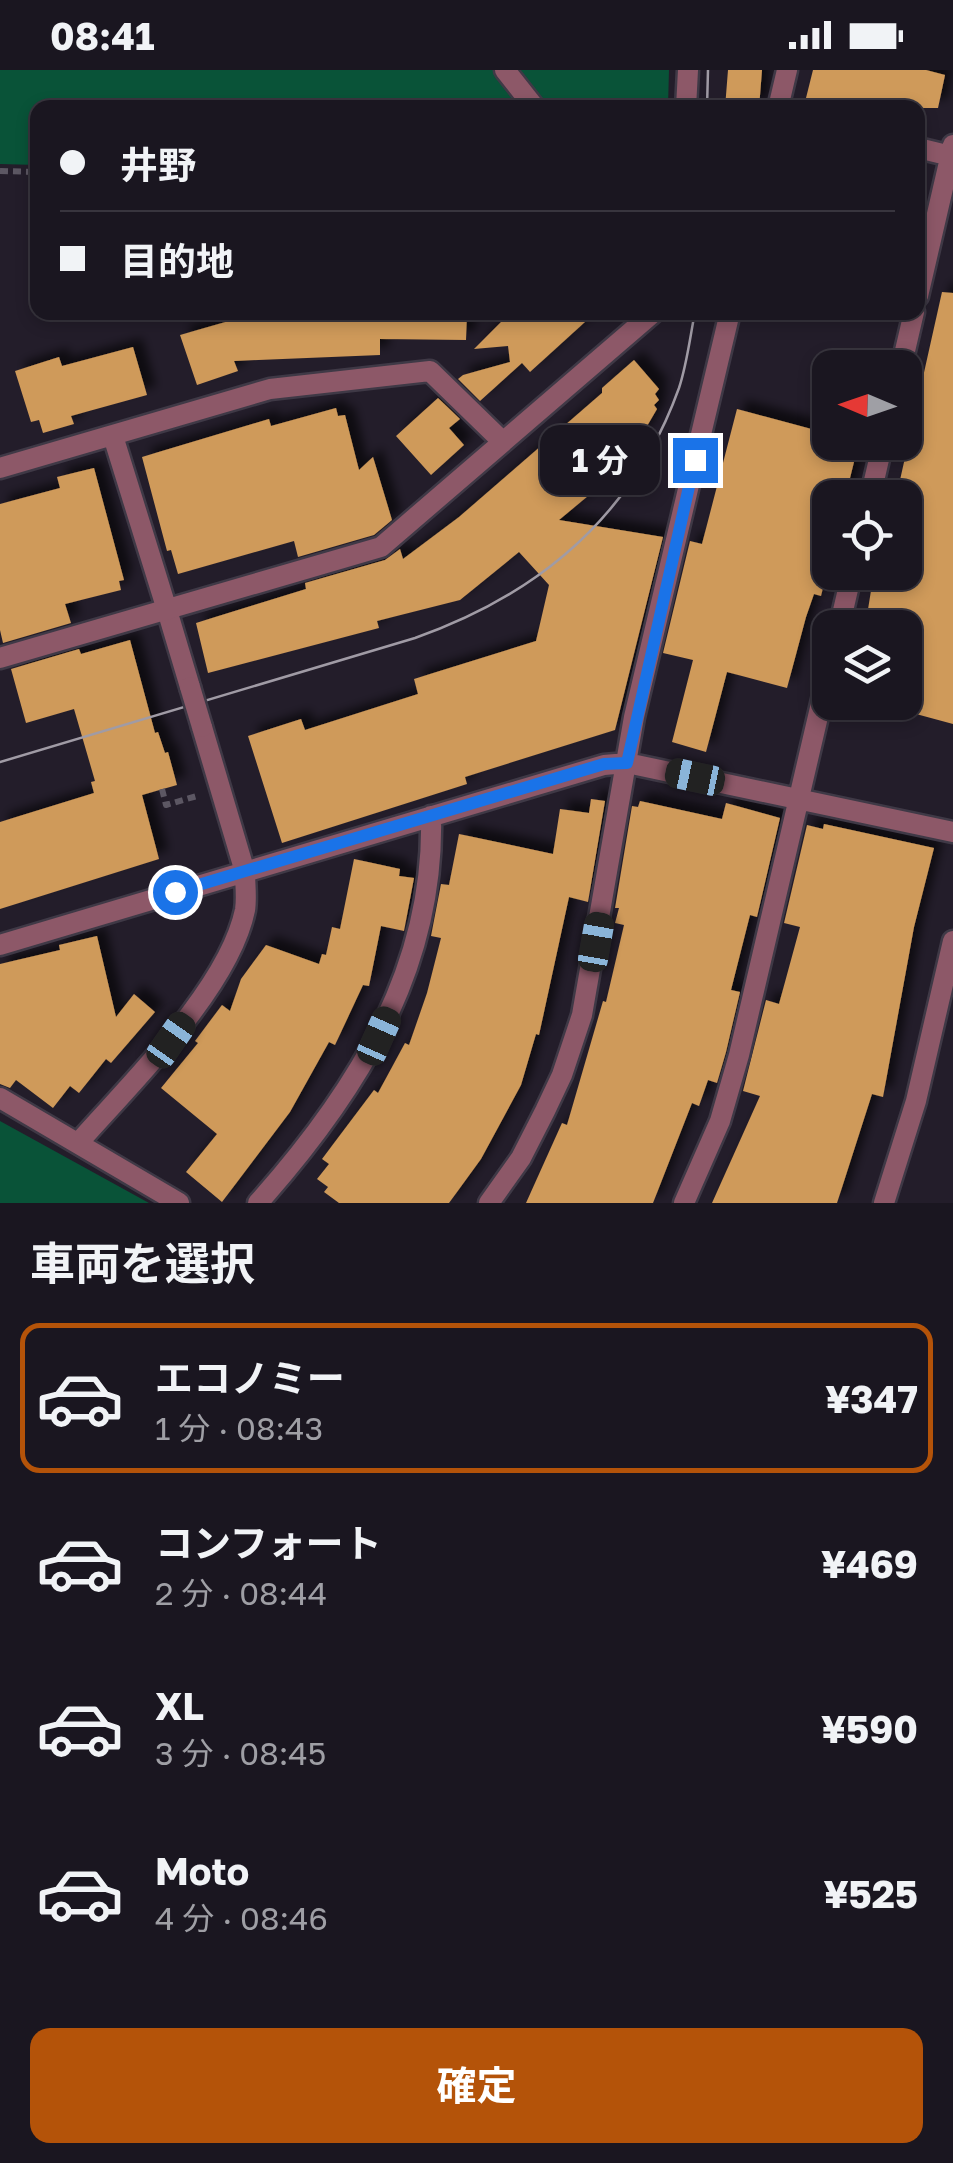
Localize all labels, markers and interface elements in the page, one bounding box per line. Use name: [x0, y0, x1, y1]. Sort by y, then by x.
text: 08:41: [50, 13, 155, 58]
text: 井野: [120, 142, 196, 187]
text: 目的地: [120, 238, 234, 283]
north arrow: [812, 350, 922, 460]
map controls: [812, 350, 922, 720]
callout: 1 分: [540, 425, 660, 495]
route end: [673, 438, 718, 483]
text: 1 分: [572, 441, 628, 479]
button: locate: [812, 480, 922, 590]
button: layers: [812, 610, 922, 720]
car: [663, 756, 727, 798]
route start: [153, 870, 198, 915]
car: [576, 910, 616, 974]
car: [353, 1002, 405, 1070]
car: [142, 1007, 200, 1073]
text: 車両を選択: [30, 1236, 255, 1290]
icon: car: [35, 1353, 125, 1443]
text: エコノミー: [155, 1355, 345, 1400]
text: ¥347: [825, 1376, 918, 1421]
text: 1 分 · 08:43: [155, 1409, 323, 1447]
icon: car: [35, 1518, 125, 1608]
text: コンフォート: [155, 1520, 382, 1565]
text: ¥469: [821, 1541, 918, 1586]
text: 2 分 · 08:44: [155, 1574, 327, 1612]
icon: car: [35, 1683, 125, 1773]
text: XL: [155, 1683, 204, 1728]
text: ¥590: [821, 1706, 918, 1751]
text: 3 分 · 08:45: [155, 1734, 326, 1772]
icon: car: [35, 1848, 125, 1938]
text: Moto: [155, 1848, 249, 1893]
text: ¥525: [823, 1871, 918, 1916]
text: 4 分 · 08:46: [155, 1899, 328, 1937]
button: 確定: [30, 2028, 923, 2143]

